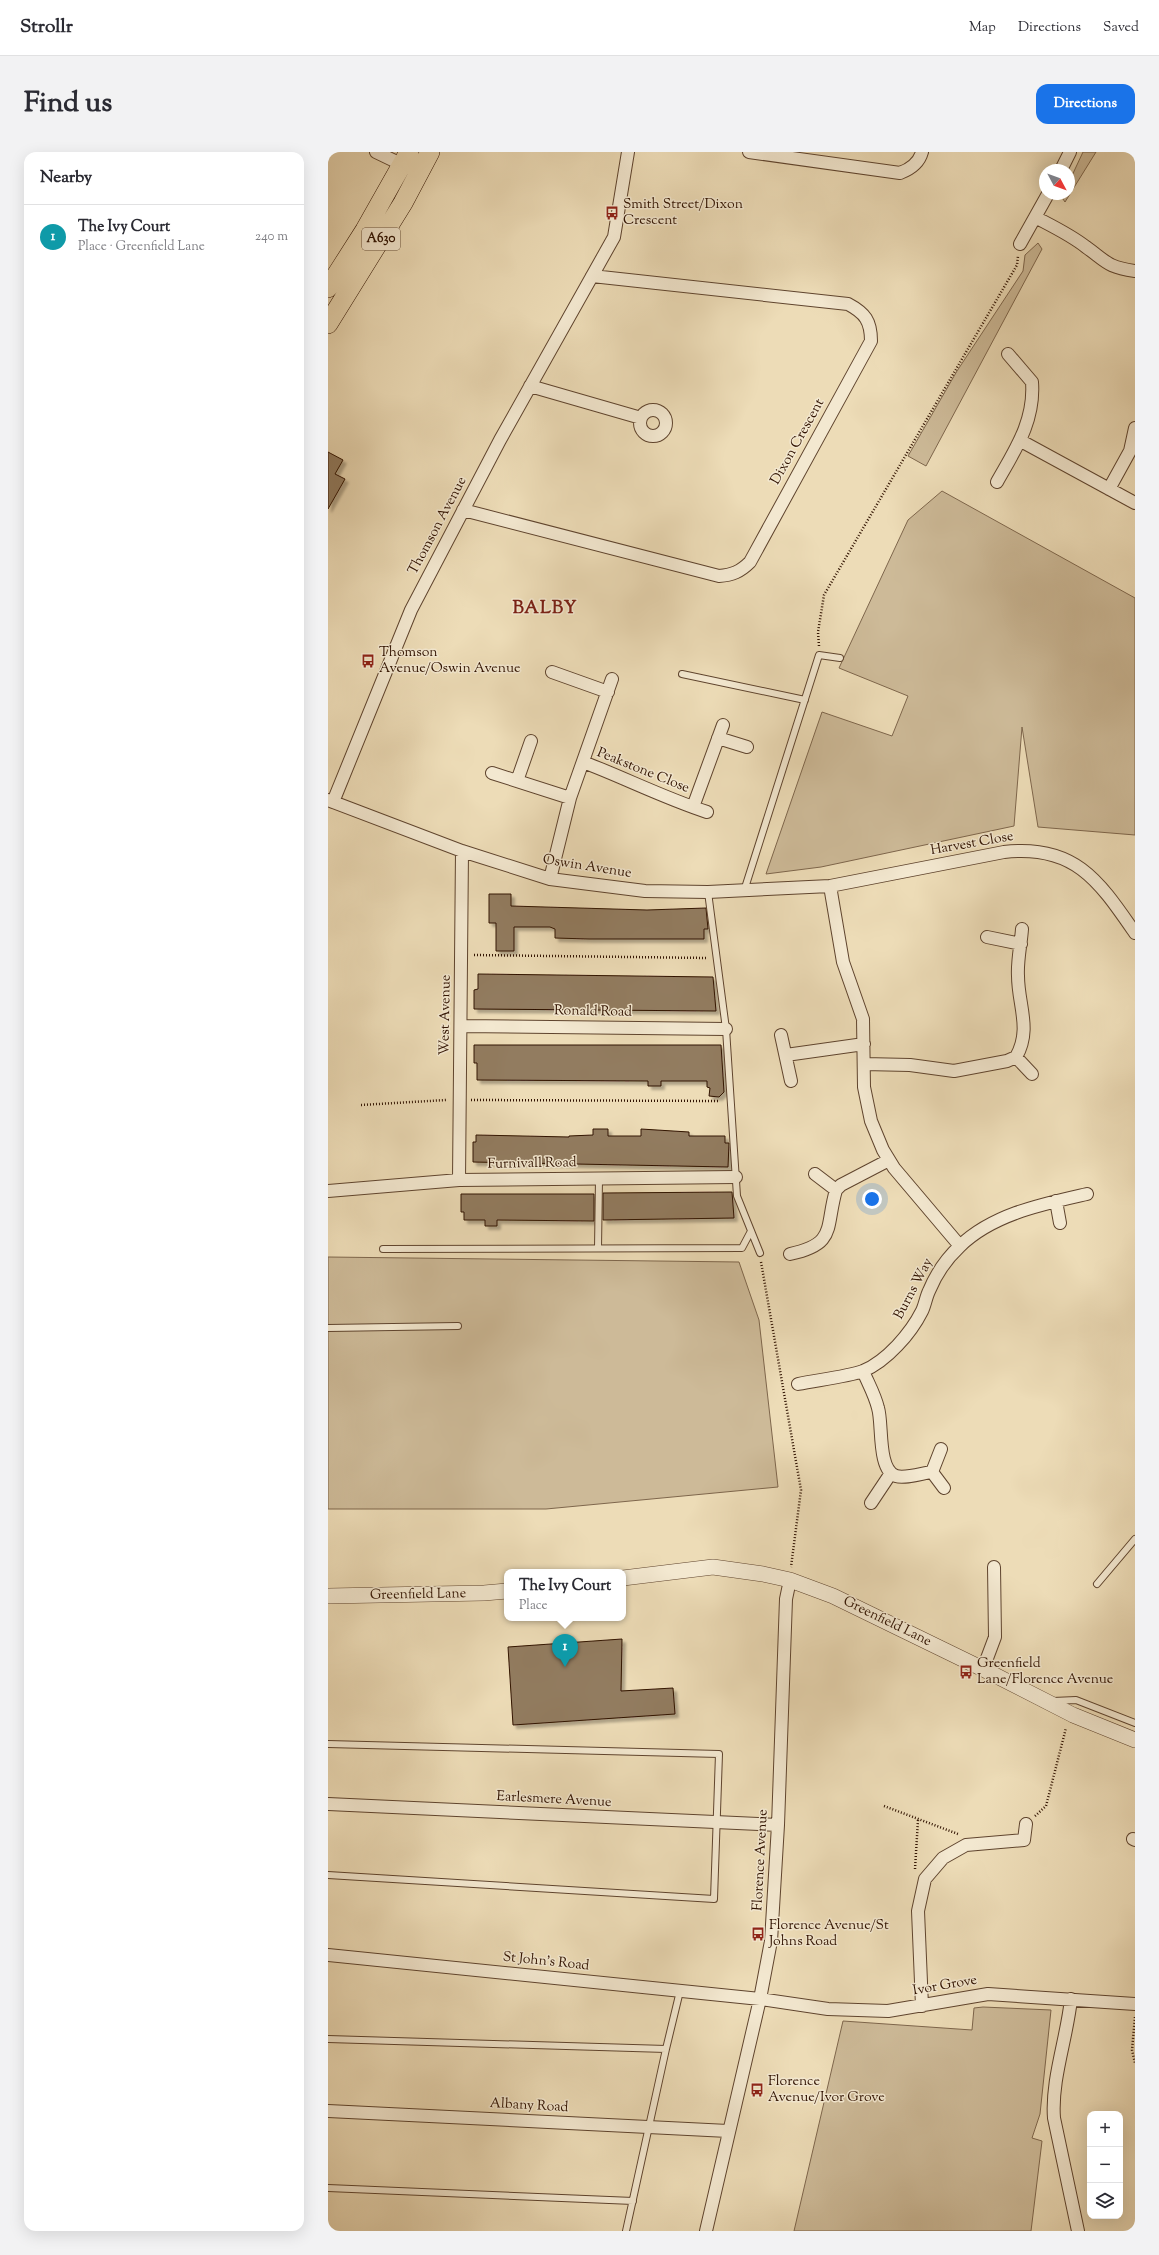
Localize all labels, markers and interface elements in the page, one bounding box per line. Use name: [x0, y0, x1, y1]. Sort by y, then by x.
text: Strollr: [20, 14, 73, 41]
text: Map: [969, 18, 996, 38]
text: Directions: [1018, 18, 1081, 38]
text: Saved: [1103, 18, 1139, 38]
text: Find us: [24, 84, 112, 124]
button: Directions: [1036, 84, 1135, 124]
north arrow: [1039, 164, 1075, 200]
text: Nearby: [40, 166, 92, 190]
place label: Smith Street/Dixon Crescent: [623, 195, 743, 231]
bus stop icon: Smith Street/Dixon Crescent: [604, 205, 620, 221]
text: The Ivy Court: [78, 217, 170, 238]
text: 1: [51, 228, 55, 246]
text: 240 m: [255, 228, 288, 246]
road number: A630: [362, 228, 400, 250]
text: Place · Greenfield Lane: [78, 238, 205, 256]
street label: Dixon Crescent: [766, 395, 830, 489]
street label: Thomson Avenue: [404, 473, 472, 579]
district label: BALBY: [513, 596, 577, 622]
place label: Thomson Avenue/Oswin Avenue: [379, 643, 521, 679]
bus stop icon: Thomson Avenue/Oswin Avenue: [360, 653, 376, 669]
street label: Peakstone Close: [594, 743, 692, 799]
street label: Harvest Close: [929, 827, 1015, 861]
street label: Oswin Avenue: [541, 850, 633, 884]
street label: West Avenue: [435, 974, 457, 1056]
street label: Ronald Road: [554, 1001, 632, 1023]
street label: Furnivall Road: [487, 1153, 577, 1175]
your location: [862, 1189, 882, 1209]
street label: Burns Way: [889, 1255, 939, 1323]
popup: [504, 1569, 626, 1621]
text: The Ivy Court: [519, 1576, 611, 1597]
street label: Greenfield Lane: [370, 1584, 466, 1606]
street label: Greenfield Lane: [839, 1592, 935, 1652]
text: Place: [519, 1597, 548, 1615]
pin: 1: [552, 1634, 578, 1667]
place label: Greenfield Lane/Florence Avenue: [977, 1654, 1113, 1690]
bus stop icon: Greenfield Lane/Florence Avenue: [958, 1664, 974, 1680]
street label: Earlesmere Avenue: [496, 1787, 612, 1813]
street label: Florence Avenue: [748, 1809, 774, 1911]
place label: Florence Avenue/St Johns Road: [768, 1916, 889, 1952]
bus stop icon: Florence Avenue/St Johns Road: [750, 1926, 766, 1942]
street label: St John's Road: [502, 1948, 590, 1977]
street label: Ivor Grove: [911, 1971, 979, 2001]
place label: Florence Avenue/Ivor Grove: [768, 2072, 885, 2108]
bus stop icon: Florence Avenue/Ivor Grove: [749, 2082, 765, 2098]
street label: Albany Road: [489, 2094, 569, 2118]
map controls: [1087, 2111, 1123, 2219]
button: +: [1087, 2111, 1123, 2147]
button: −: [1087, 2147, 1123, 2183]
button: layers: [1087, 2183, 1123, 2219]

